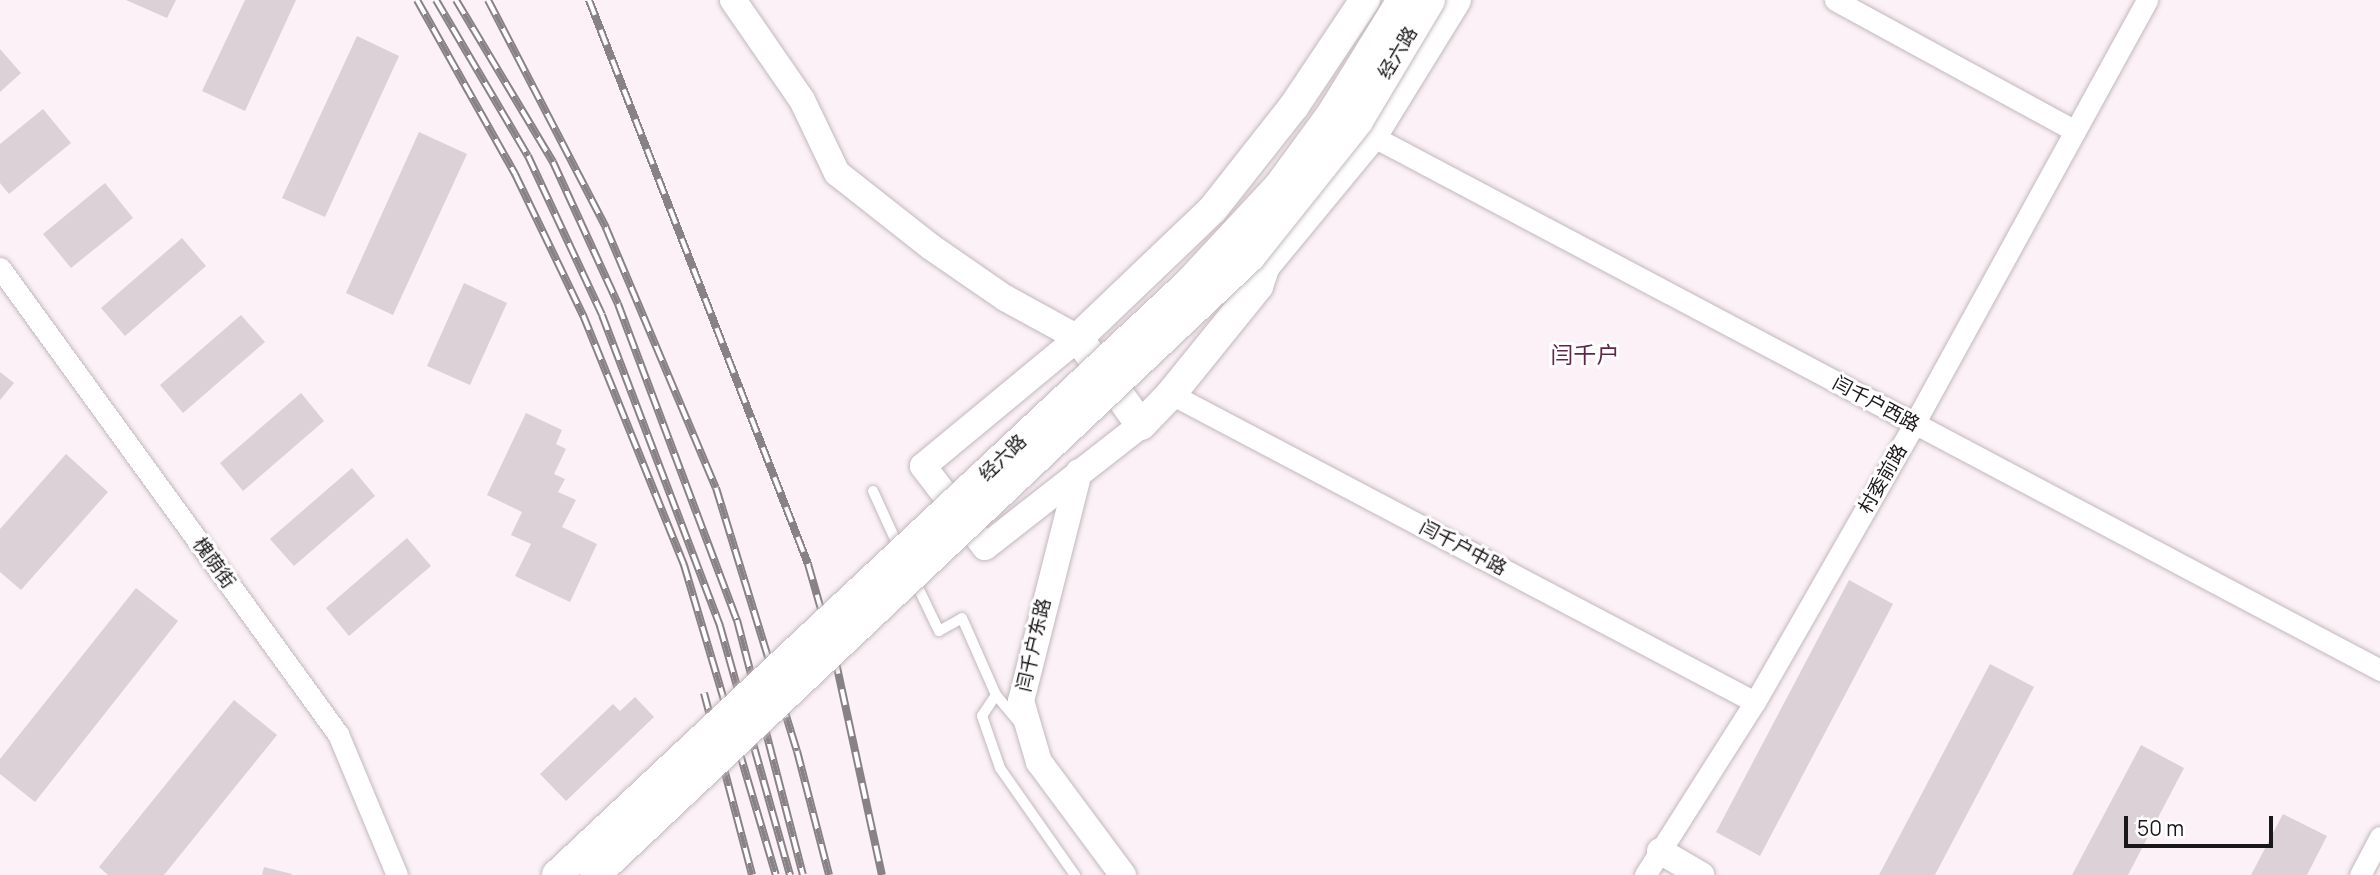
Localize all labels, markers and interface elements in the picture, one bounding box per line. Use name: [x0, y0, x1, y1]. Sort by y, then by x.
street label: 经六路: [1374, 23, 1422, 83]
district label: 闫千户: [1551, 340, 1619, 368]
street label: 闫千户西路: [1829, 372, 1923, 436]
street label: 经六路: [975, 430, 1031, 486]
street label: 村委前路: [1854, 440, 1912, 518]
street label: 闫千户中路: [1416, 516, 1510, 580]
street label: 槐荫街: [188, 533, 240, 593]
street label: 闫千户东路: [1012, 596, 1056, 694]
scale bar: [2128, 802, 2277, 846]
text: 50 m: [2137, 814, 2184, 842]

